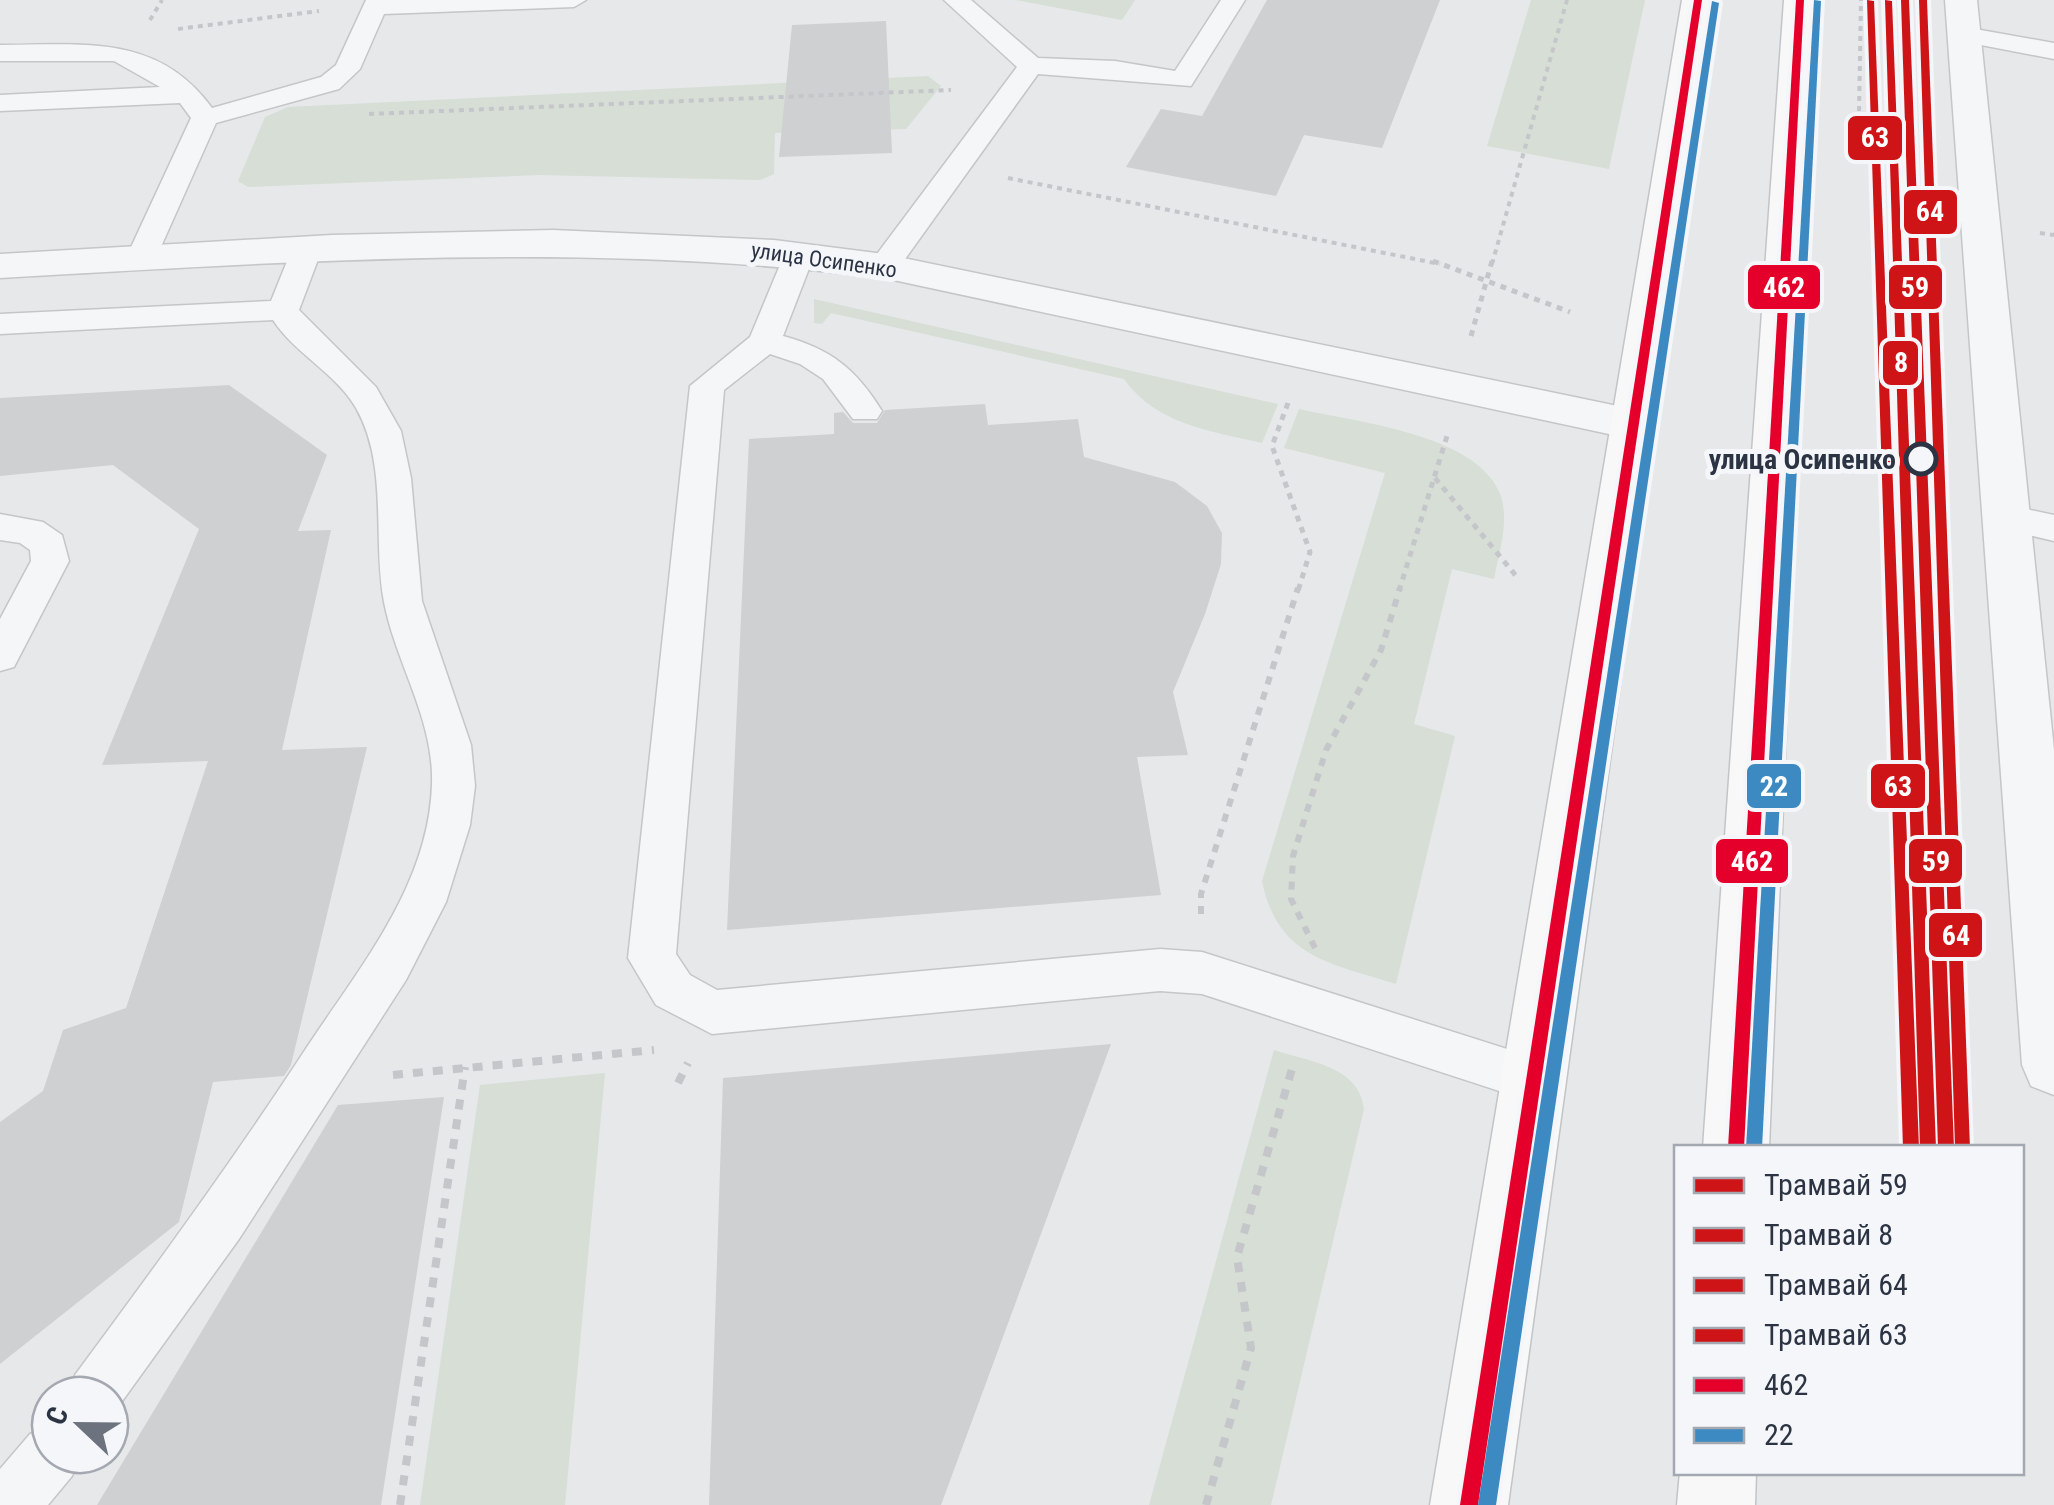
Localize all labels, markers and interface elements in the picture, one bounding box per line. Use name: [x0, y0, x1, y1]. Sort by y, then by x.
line badge: 63: [1846, 114, 1904, 162]
text: 63: [1861, 121, 1889, 154]
line badge: 64: [1902, 188, 1959, 236]
text: 64: [1916, 195, 1944, 228]
street label: улица Осипенко: [749, 237, 899, 283]
line badge: 462: [1746, 263, 1822, 311]
line badge: 59: [1887, 263, 1944, 311]
text: 462: [1763, 271, 1805, 304]
text: 59: [1901, 271, 1929, 304]
line badge: 8: [1881, 339, 1920, 387]
text: 8: [1894, 346, 1908, 379]
place label: улица Осипенко: [1709, 443, 1896, 476]
marker: улица Осипенко: [1905, 443, 1937, 475]
line badge: 22: [1745, 762, 1803, 810]
line badge: 63: [1869, 762, 1927, 810]
text: 22: [1760, 770, 1788, 803]
text: 63: [1884, 770, 1912, 803]
line badge: 462: [1714, 837, 1790, 885]
line badge: 59: [1907, 837, 1964, 885]
text: 462: [1731, 845, 1773, 878]
text: 59: [1922, 845, 1950, 878]
line badge: 64: [1927, 911, 1984, 959]
text: 64: [1942, 919, 1970, 952]
legend: [1674, 1145, 2024, 1475]
text: Трамвай 59: [1764, 1167, 1908, 1202]
text: Трамвай 8: [1764, 1217, 1893, 1252]
text: Трамвай 64: [1764, 1267, 1908, 1302]
text: Трамвай 63: [1764, 1317, 1908, 1352]
text: 462: [1764, 1367, 1808, 1402]
north arrow: [30, 1375, 130, 1475]
text: С: [39, 1402, 76, 1429]
text: 22: [1764, 1417, 1794, 1452]

